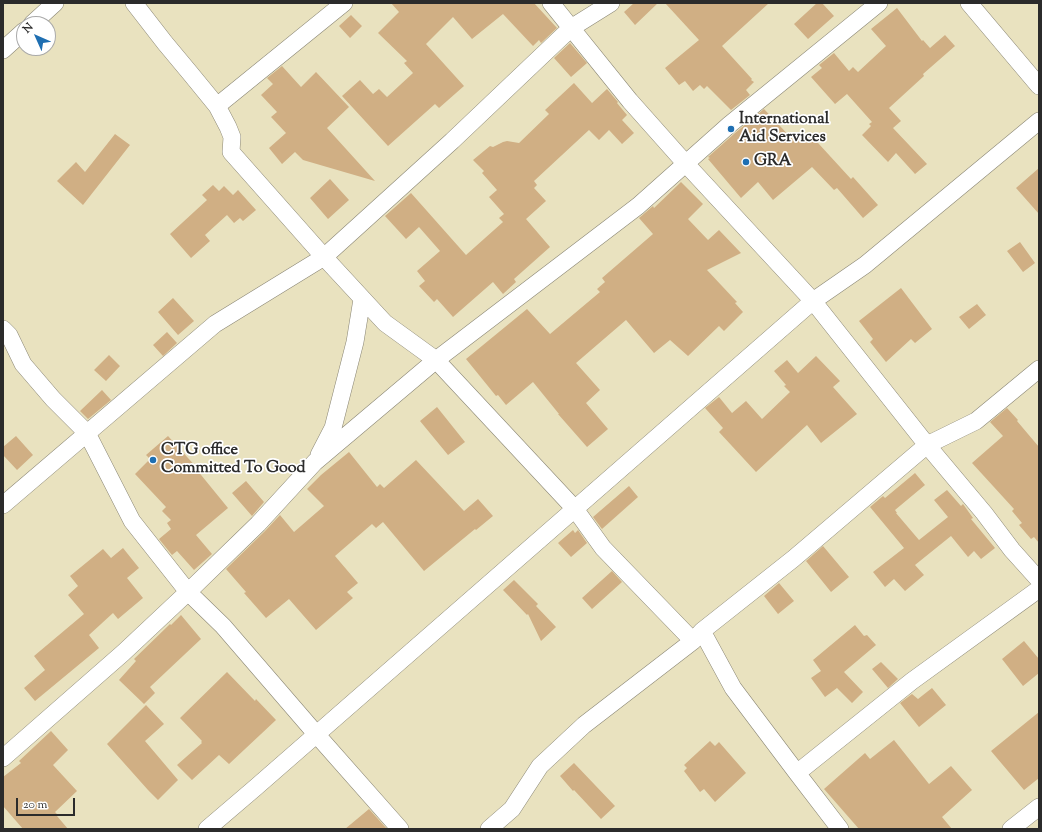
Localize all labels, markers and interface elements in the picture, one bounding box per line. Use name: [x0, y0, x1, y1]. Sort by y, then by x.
north arrow: [16, 16, 56, 56]
text: N: [19, 19, 37, 37]
place label: International Aid Services: [739, 110, 829, 148]
marker: International Aid Services: [726, 124, 736, 134]
place label: GRA: [754, 152, 792, 172]
marker: GRA: [741, 157, 751, 167]
place label: CTG office Committed To Good: [161, 441, 306, 479]
marker: CTG office Committed To Good: [148, 455, 158, 465]
scale bar: [18, 790, 77, 816]
text: 20 m: [23, 796, 47, 814]

